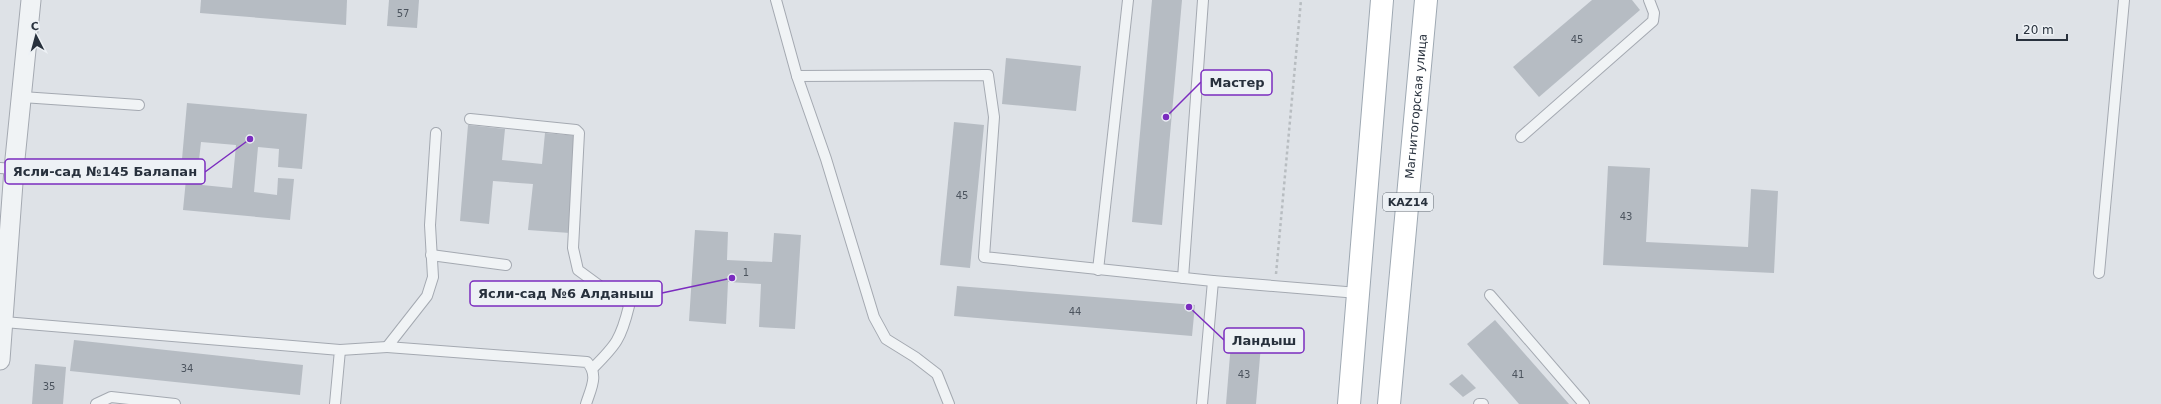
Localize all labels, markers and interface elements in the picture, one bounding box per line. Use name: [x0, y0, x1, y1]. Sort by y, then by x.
house number: 57: [397, 8, 409, 19]
north arrow: [16, 16, 56, 56]
scale bar: [2017, 16, 2067, 42]
text: С: [30, 20, 40, 33]
text: 20 m: [2023, 23, 2054, 37]
street label: Магнитогорская улица: [1403, 33, 1430, 179]
house number: 45: [1571, 34, 1583, 45]
callout: Мастер: [1201, 70, 1272, 95]
text: Мастер: [1209, 75, 1265, 90]
callout: Ясли-сад №145 Балапан: [5, 159, 205, 184]
text: Ясли-сад №145 Балапан: [13, 164, 197, 179]
house number: 45: [956, 190, 968, 201]
road number: KAZ14: [1383, 193, 1433, 211]
house number: 43: [1620, 211, 1632, 222]
house number: 1: [743, 267, 749, 278]
callout: Ясли-сад №6 Алданыш: [470, 281, 662, 306]
text: Ясли-сад №6 Алданыш: [478, 286, 654, 301]
house number: 44: [1069, 306, 1081, 317]
callout: Ландыш: [1224, 328, 1304, 353]
text: Ландыш: [1232, 333, 1296, 348]
house number: 34: [181, 363, 193, 374]
house number: 43: [1238, 369, 1250, 380]
house number: 41: [1512, 369, 1524, 380]
house number: 35: [43, 381, 55, 392]

